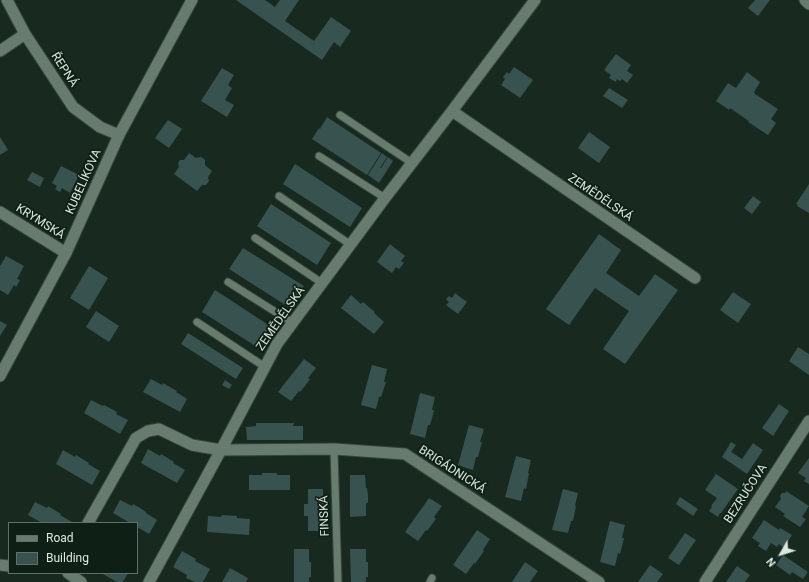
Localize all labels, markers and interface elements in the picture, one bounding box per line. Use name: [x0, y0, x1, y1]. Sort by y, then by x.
street label: ŘEPNÁ: [48, 50, 80, 90]
street label: KUBELÍKOVA: [63, 147, 105, 217]
street label: ZEMĚDĚLSKÁ: [565, 171, 635, 225]
street label: KRYMSKÁ: [13, 201, 67, 243]
street label: ZEMĚDĚLSKÁ: [254, 284, 308, 354]
street label: BRIGÁDNICKÁ: [416, 443, 488, 497]
street label: BEZRUČOVA: [722, 462, 770, 526]
street label: FINSKÁ: [317, 495, 333, 537]
legend: [8, 522, 138, 574]
text: Road: [46, 531, 74, 545]
north arrow: [761, 534, 801, 574]
text: Building: [46, 551, 89, 565]
text: N: [764, 555, 779, 569]

